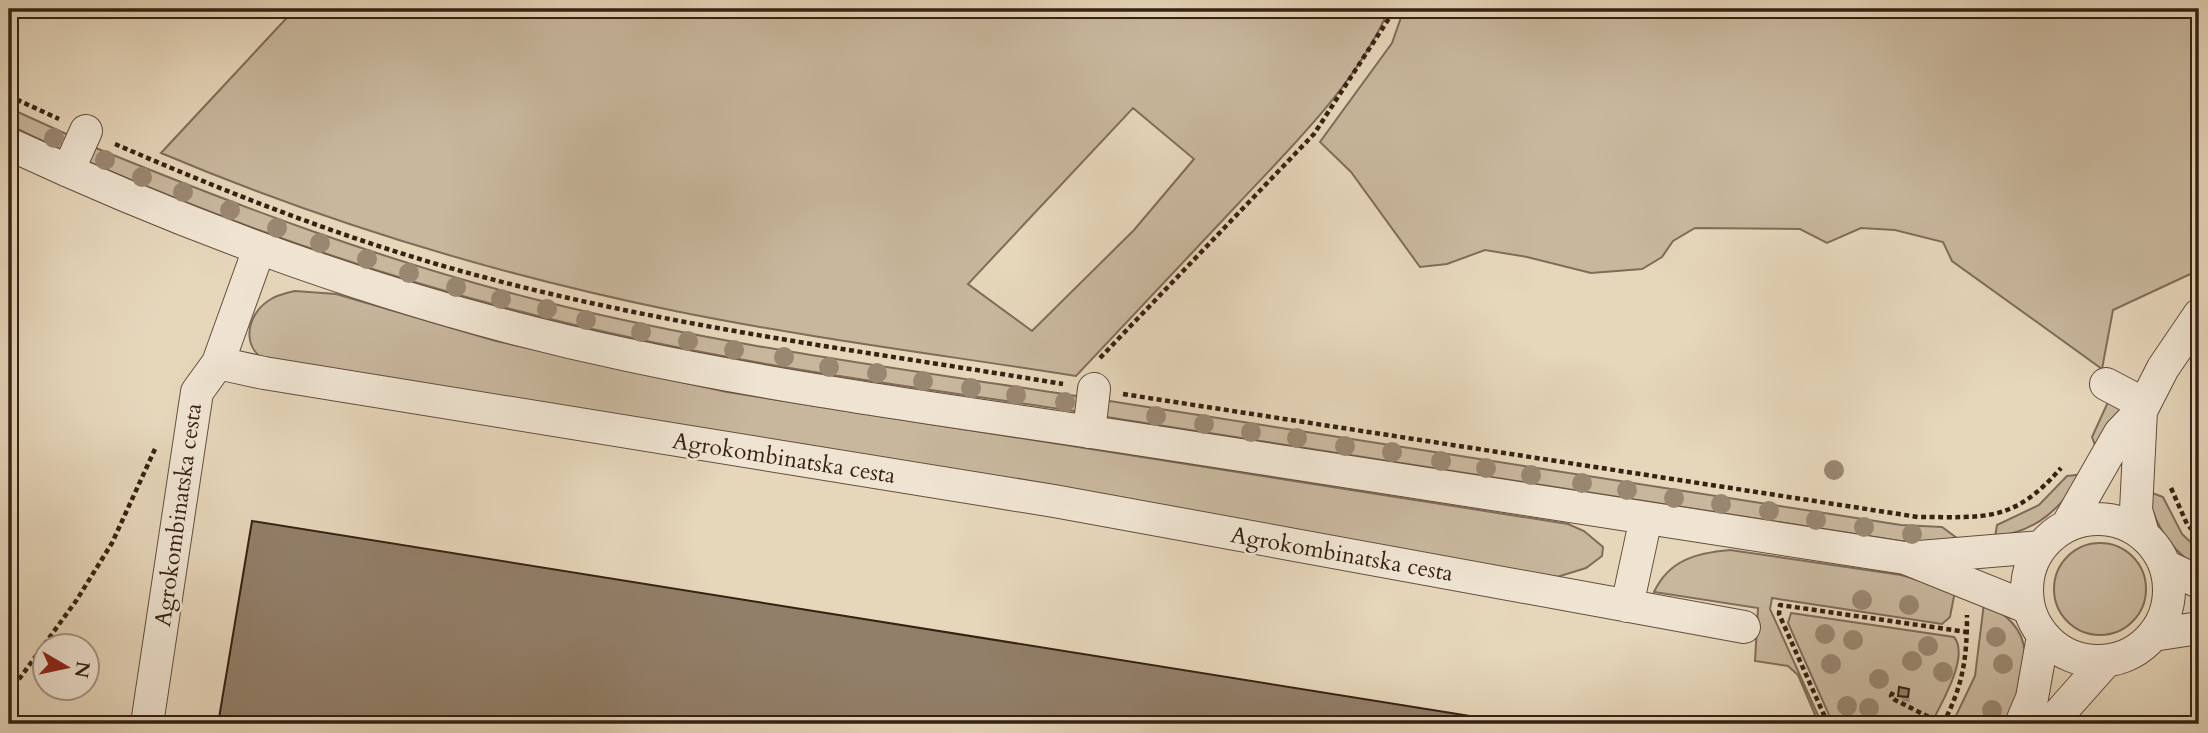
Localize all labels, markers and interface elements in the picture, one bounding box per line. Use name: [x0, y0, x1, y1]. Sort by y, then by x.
street label: Agrokombinatska cesta: [147, 401, 209, 629]
street label: Agrokombinatska cesta: [670, 425, 898, 491]
street label: Agrokombinatska cesta: [1228, 519, 1456, 589]
north arrow: [32, 632, 102, 702]
text: N: [68, 659, 96, 680]

